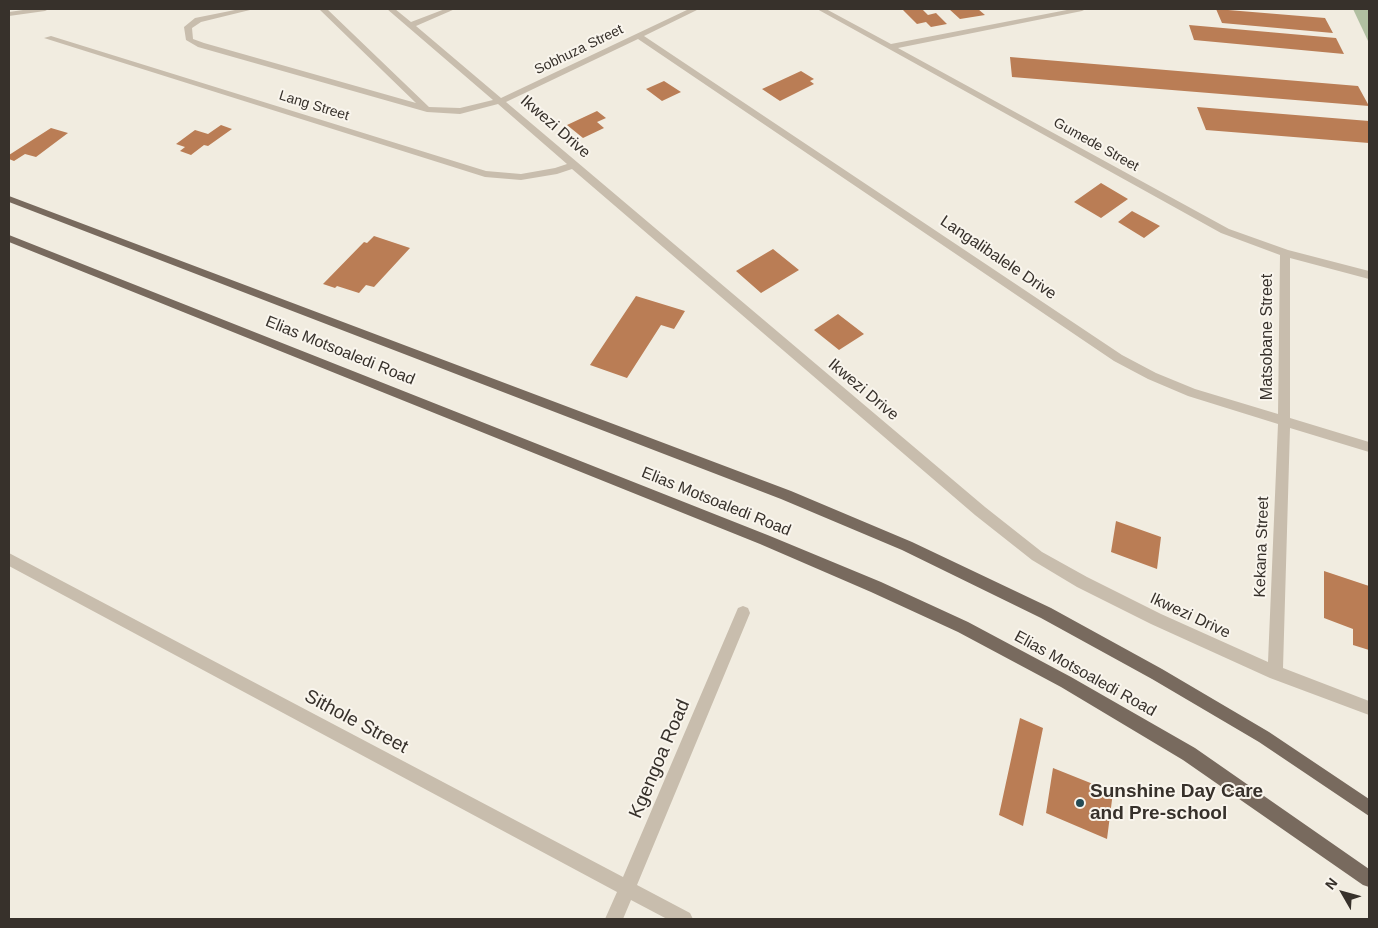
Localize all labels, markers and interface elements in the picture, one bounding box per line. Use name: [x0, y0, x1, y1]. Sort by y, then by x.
street label: Sobhuza Street: [532, 21, 626, 79]
street label: Lang Street: [277, 87, 351, 125]
street label: Ikwezi Drive: [516, 91, 594, 163]
street label: Gumede Street: [1050, 115, 1142, 175]
street label: Langalibalele Drive: [936, 212, 1060, 304]
street label: Matsobane Street: [1258, 274, 1278, 400]
street label: Elias Motsoaledi Road: [263, 312, 417, 390]
street label: Ikwezi Drive: [824, 355, 902, 425]
street label: Elias Motsoaledi Road: [639, 463, 793, 541]
street label: Kekana Street: [1251, 496, 1273, 598]
street label: Ikwezi Drive: [1147, 589, 1233, 643]
street label: Elias Motsoaledi Road: [1011, 627, 1159, 721]
street label: Sithole Street: [300, 685, 412, 759]
street label: Kgengoa Road: [625, 696, 695, 822]
place label: Sunshine Day Care and Pre-school: [1090, 781, 1263, 825]
marker: Sunshine Day Care and Pre-school: [1074, 797, 1086, 809]
north arrow: [1318, 868, 1368, 918]
text: N: [1322, 875, 1341, 893]

